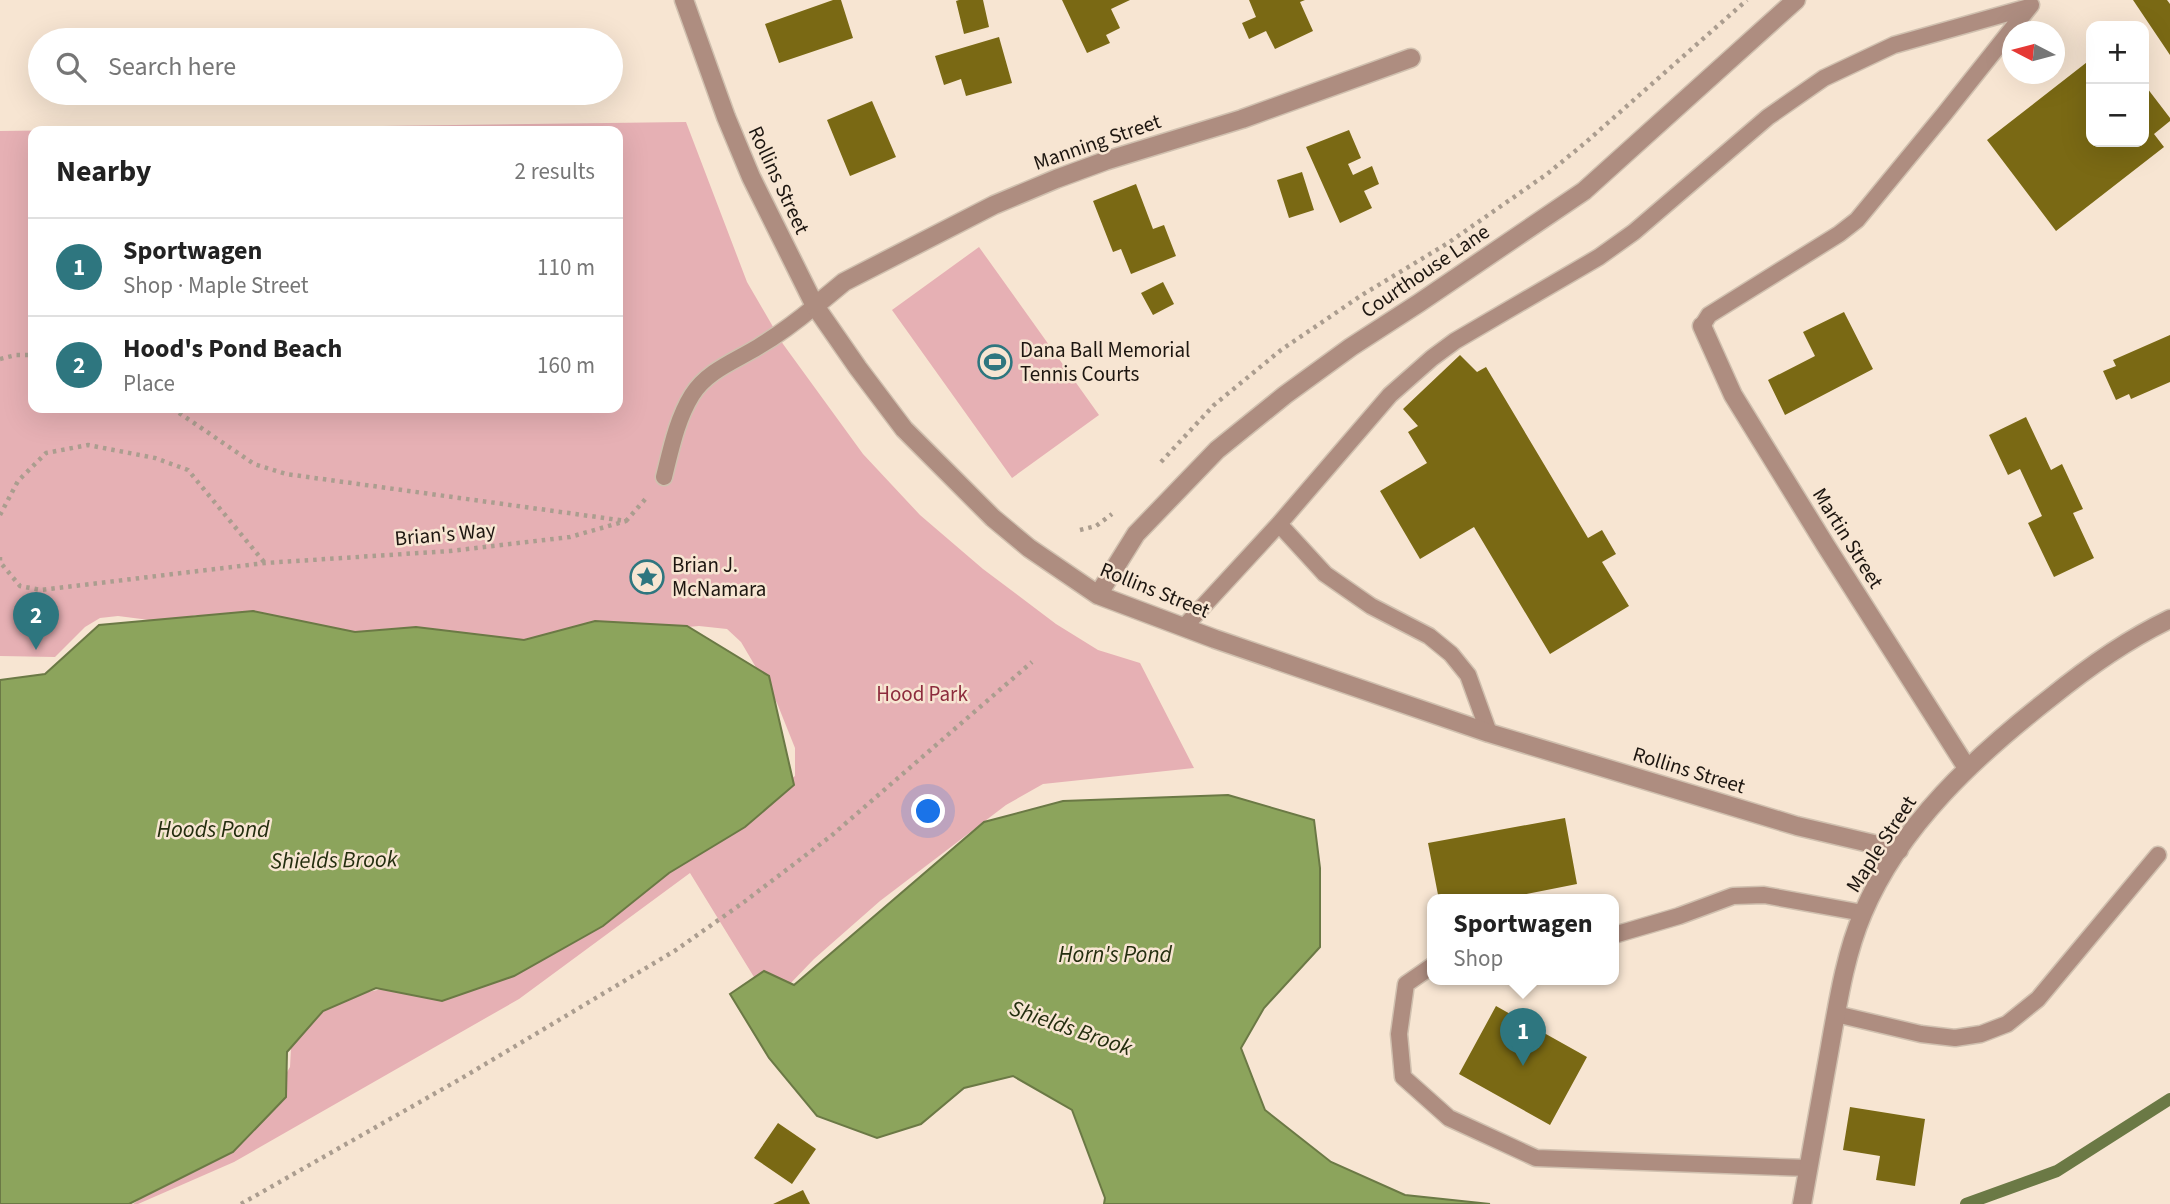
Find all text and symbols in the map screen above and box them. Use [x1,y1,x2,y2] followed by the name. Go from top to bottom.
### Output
[2002,21,2065,84] north arrow
[2086,21,2149,147] map controls
[2086,21,2149,84] button: +
[28,28,623,105] search box
[52,48,90,86] icon: search
[108,48,236,85] text: Search here
[2086,84,2149,147] button: −
[1029,106,1165,178] street label: Manning Street
[741,121,817,239] street label: Rollins Street
[56,150,151,193] text: Nearby
[515,155,595,188] text: 2 results
[1355,217,1495,325] street label: Courthouse Lane
[123,232,262,269] text: Sportwagen
[73,251,85,284] text: 1
[537,251,595,284] text: 110 m
[123,269,309,302] text: Shop · Maple Street
[123,330,342,367] text: Hood's Pond Beach
[1020,335,1190,389] place label: Dana Ball Memorial Tennis Courts
[976,343,1014,381] sports icon: Dana Ball Memorial Tennis Courts
[73,349,85,382] text: 2
[537,349,595,382] text: 160 m
[123,367,175,400] text: Place
[1805,482,1891,594] street label: Martin Street
[393,515,497,553] street label: Brian's Way
[672,550,766,604] place label: Brian J. McNamara
[1096,554,1214,626] street label: Rollins Street
[628,558,666,596] place icon: Brian J. McNamara
[13,592,59,650] pin: 2
[876,679,968,709] park label: Hood Park
[1629,739,1749,801] street label: Rollins Street
[1838,790,1924,898] street label: Maple Street
[911,794,945,828] your location
[157,813,270,846] water label: Hoods Pond
[270,842,399,878] water label: Shields Brook
[1427,894,1619,985] popup
[1453,905,1593,942] text: Sportwagen
[1058,938,1172,971] water label: Horn's Pond
[1453,942,1503,975] text: Shop
[1005,992,1138,1065] water label: Shields Brook
[1500,1008,1546,1066] pin: 1

